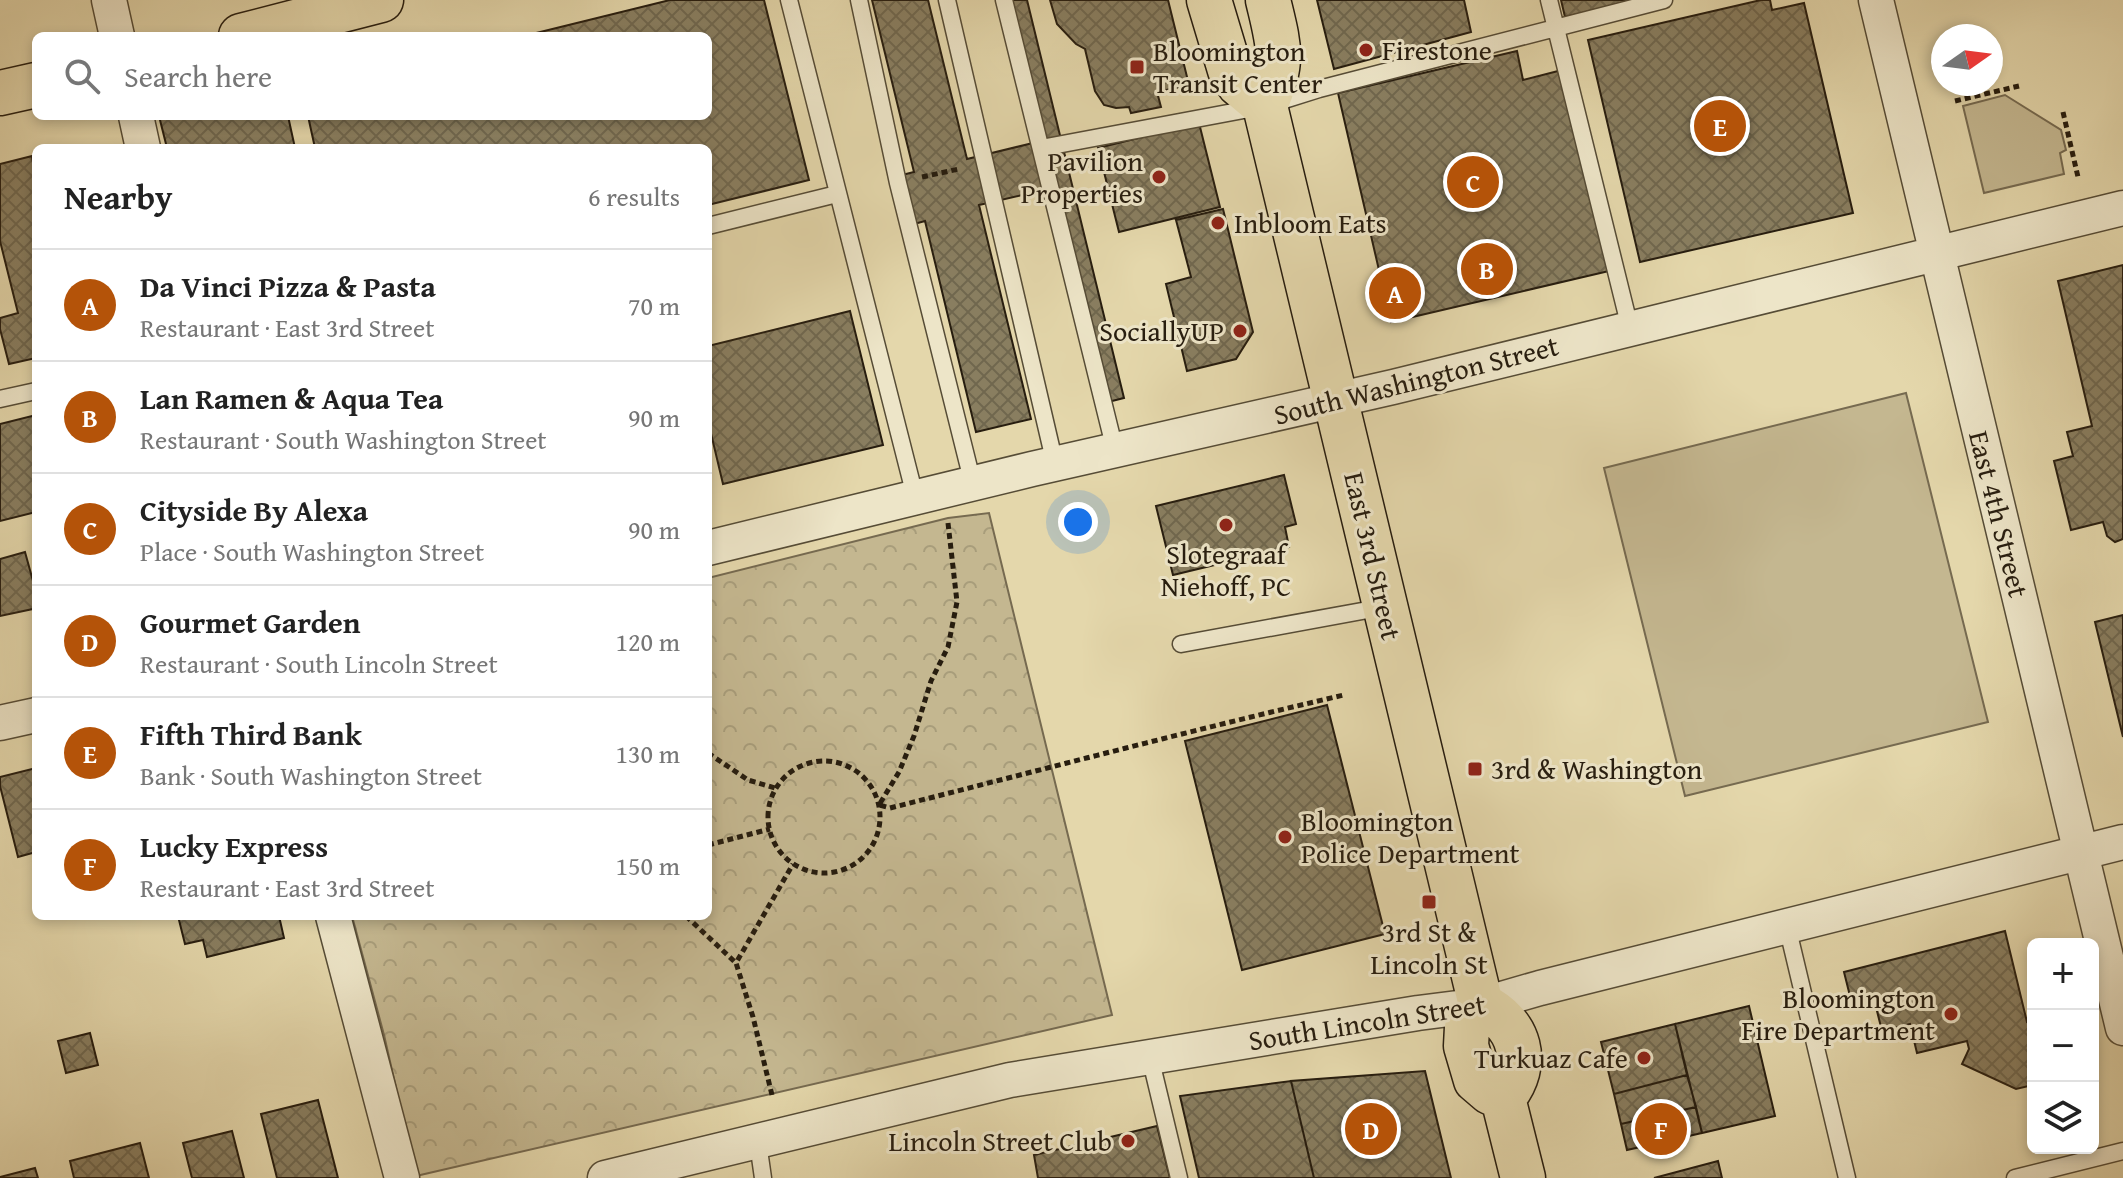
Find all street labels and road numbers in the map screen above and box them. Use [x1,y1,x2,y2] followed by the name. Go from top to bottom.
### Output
[1269,324,1563,435] street label: South Washington Street
[1959,426,2040,602] street label: East 4th Street
[1334,468,1413,644] street label: East 3rd Street
[1245,983,1488,1060] street label: South Lincoln Street

